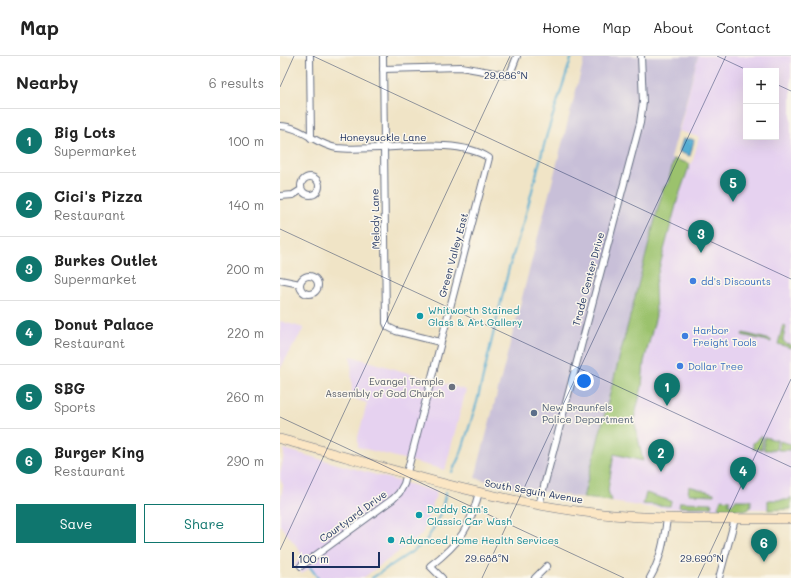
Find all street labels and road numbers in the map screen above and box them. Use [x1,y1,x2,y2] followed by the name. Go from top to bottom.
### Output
[340,130,426,144] street label: Honeysuckle Lane
[367,189,383,249] street label: Melody Lane
[435,211,471,299] street label: Green Valley East
[569,230,607,328] street label: Trade Center Drive
[484,475,584,507] street label: South Seguin Avenue
[316,487,390,545] street label: Courtyard Drive

